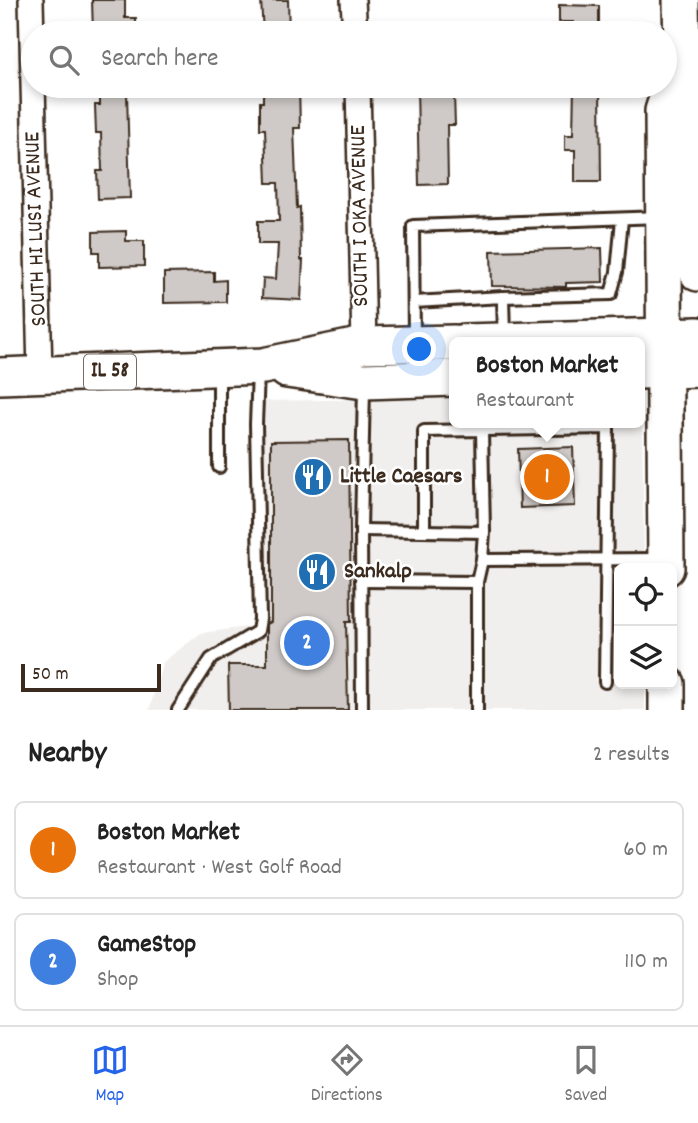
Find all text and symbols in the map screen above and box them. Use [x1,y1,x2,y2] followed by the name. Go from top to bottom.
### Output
[21,21,677,98] search box
[45,41,83,79] icon: search
[101,41,219,78] text: Search here
[343,124,379,307] street label: SOUTH I OKA AVENUE
[17,131,57,327] street label: SOUTH HI LUSI AVENUE
[402,332,436,366] your location
[449,337,645,428] popup
[476,348,618,385] text: Boston Market
[84,354,136,390] road number: IL 58
[476,385,574,418] text: Restaurant
[524,451,570,503] pin: 1
[292,456,334,498] restaurant icon: Little Caesars
[340,461,463,494] place label: Little Caesars
[296,551,338,593] restaurant icon: Sankalp
[344,556,412,589] place label: Sankalp
[614,563,677,689] map controls
[614,563,677,626] button: locate
[284,617,330,669] pin: 2
[614,626,677,689] button: layers
[21,661,161,693] scale bar
[32,662,69,689] text: 50 m
[28,734,106,777] text: Nearby
[593,739,670,772] text: 2 results
[97,815,240,852] text: Boston Market
[50,834,56,867] text: 1
[623,834,668,867] text: 60 m
[97,852,342,885] text: Restaurant · West Golf Road
[97,927,196,964] text: GameStop
[48,946,58,979] text: 2
[624,946,668,979] text: 110 m
[97,964,139,997] text: Shop
[91,1041,129,1110] tab: Map
[311,1041,383,1110] tab: Directions
[565,1041,607,1110] tab: Saved

